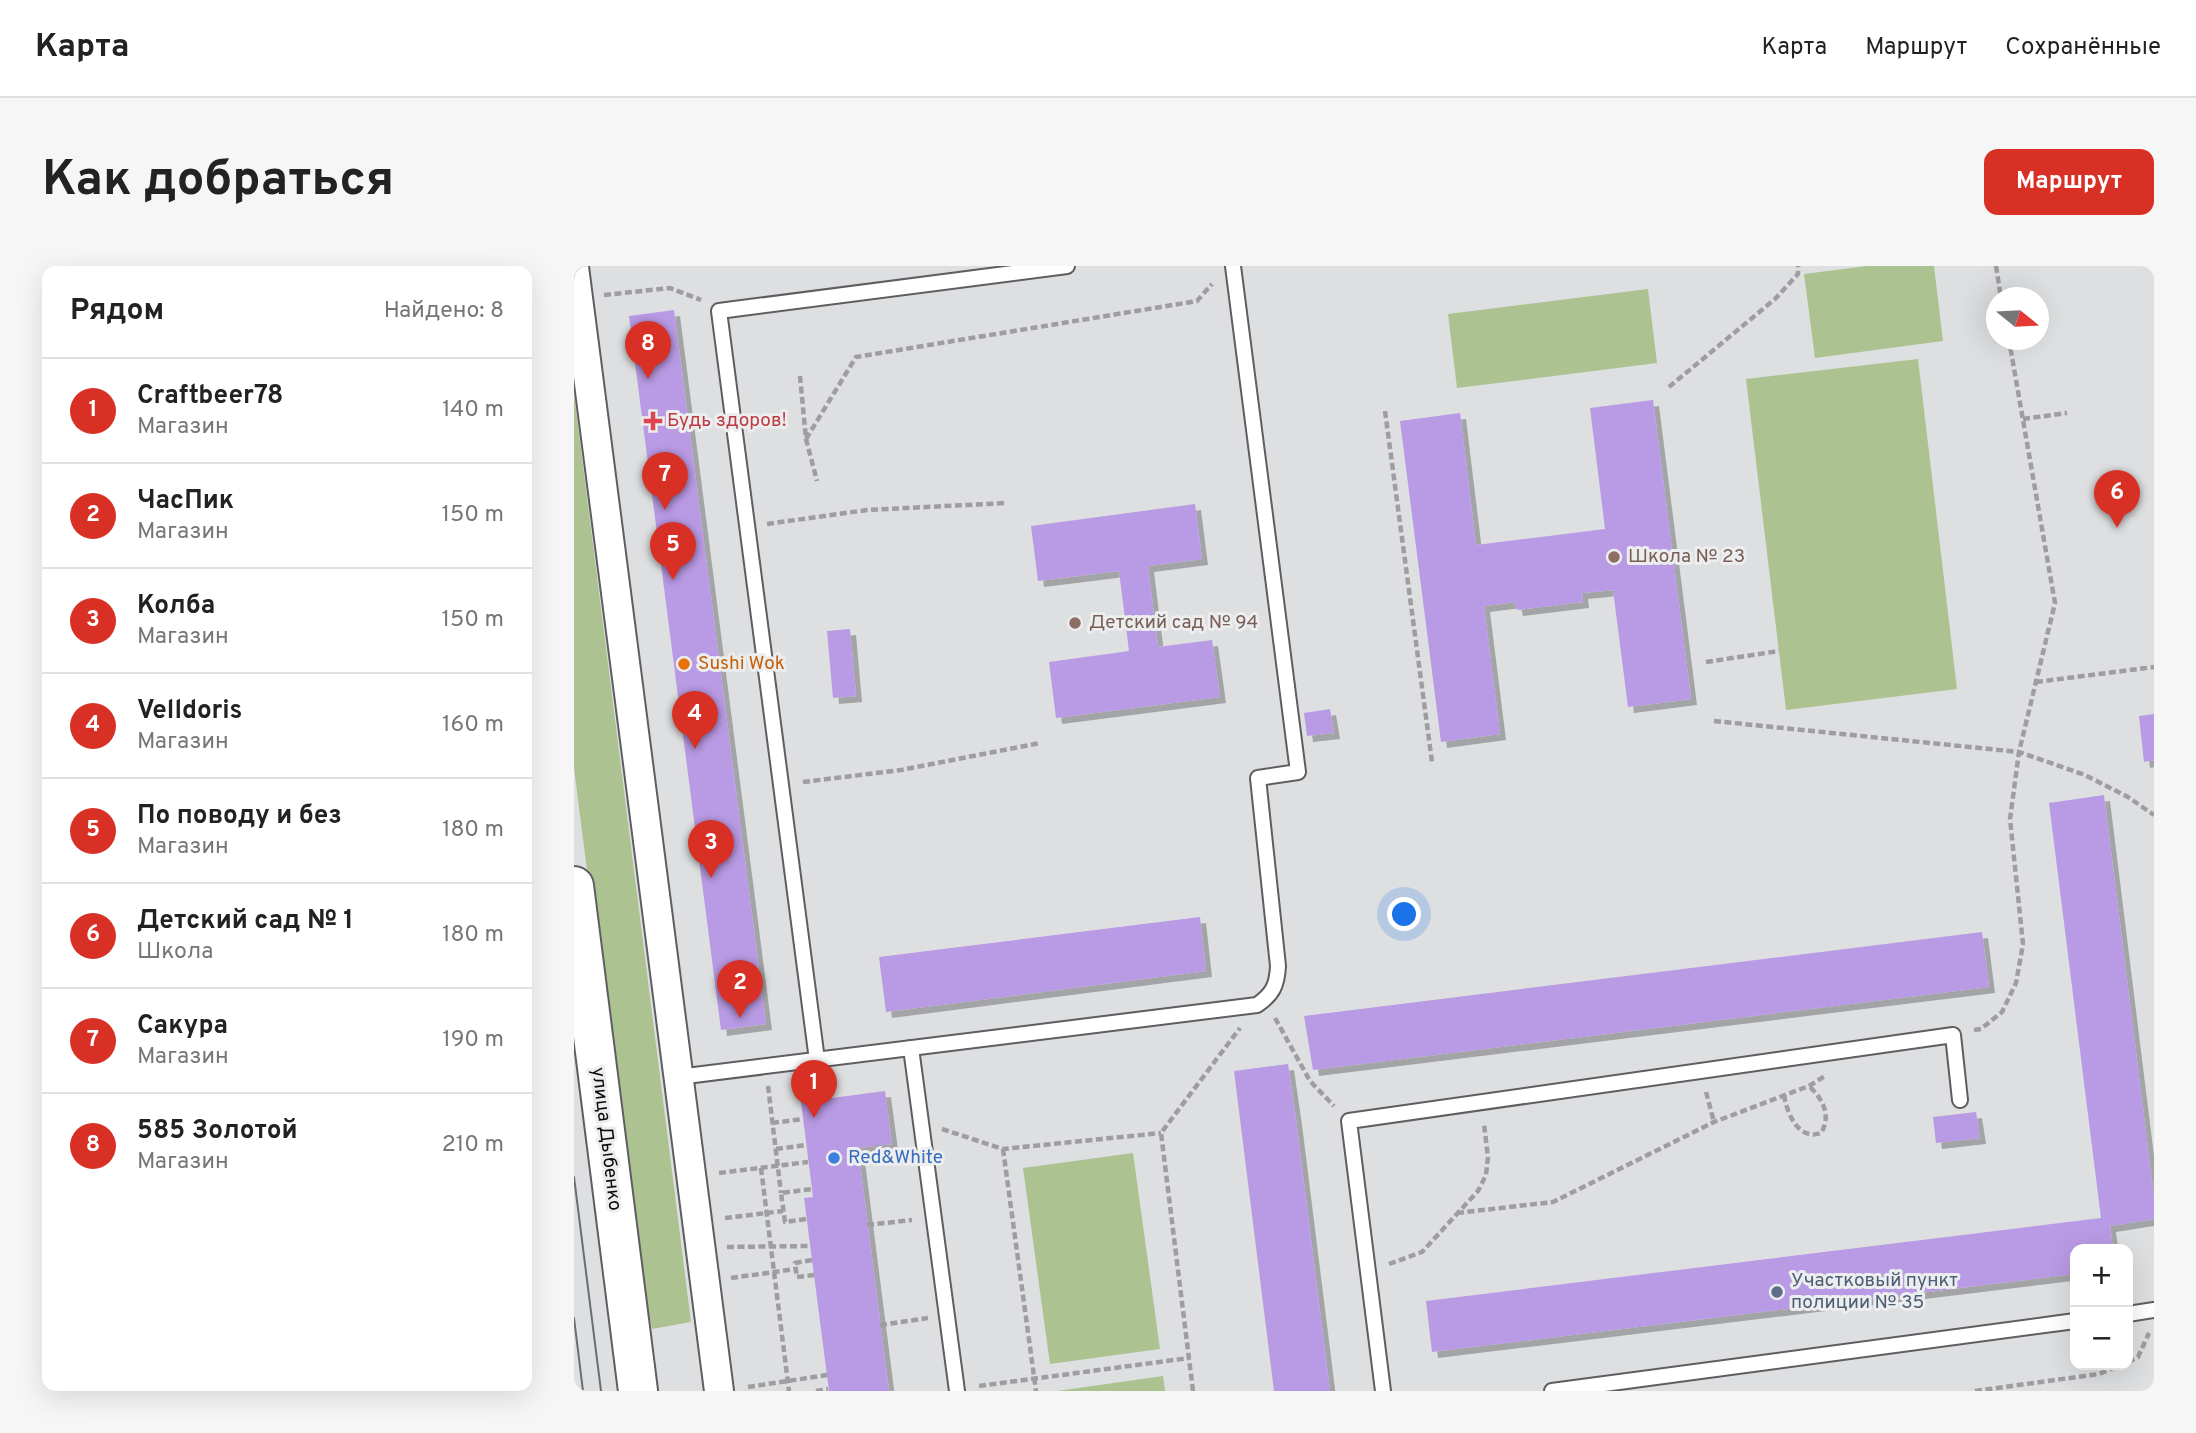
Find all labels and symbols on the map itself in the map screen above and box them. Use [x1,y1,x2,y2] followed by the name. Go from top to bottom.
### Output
[1986,287,2049,350] north arrow
[625,321,671,379] pin: 8
[667,409,787,433] place label: Будь здоров!
[645,413,661,429] marker: Будь здоров!
[642,452,688,510] pin: 7
[2094,470,2140,528] pin: 6
[650,522,696,580] pin: 5
[1628,545,1745,569] place label: Школа № 23
[1606,549,1622,565] marker: Школа № 23
[1089,611,1258,635] place label: Детский сад № 94
[1067,615,1083,631] marker: Детский сад № 94
[698,652,785,676] place label: Sushi Wok
[676,656,692,672] marker: Sushi Wok
[672,691,718,749] pin: 4
[688,820,734,878] pin: 3
[1387,897,1421,931] your location
[717,960,763,1018] pin: 2
[791,1060,837,1118] pin: 1
[585,1066,627,1212] street label: улица Дыбенко
[848,1146,943,1170] place label: Red&White
[826,1150,842,1166] marker: Red&White
[1791,1269,1958,1315] place label: Участковый пункт полиции № 35
[1769,1284,1785,1300] marker: Участковый пункт полиции № 35

